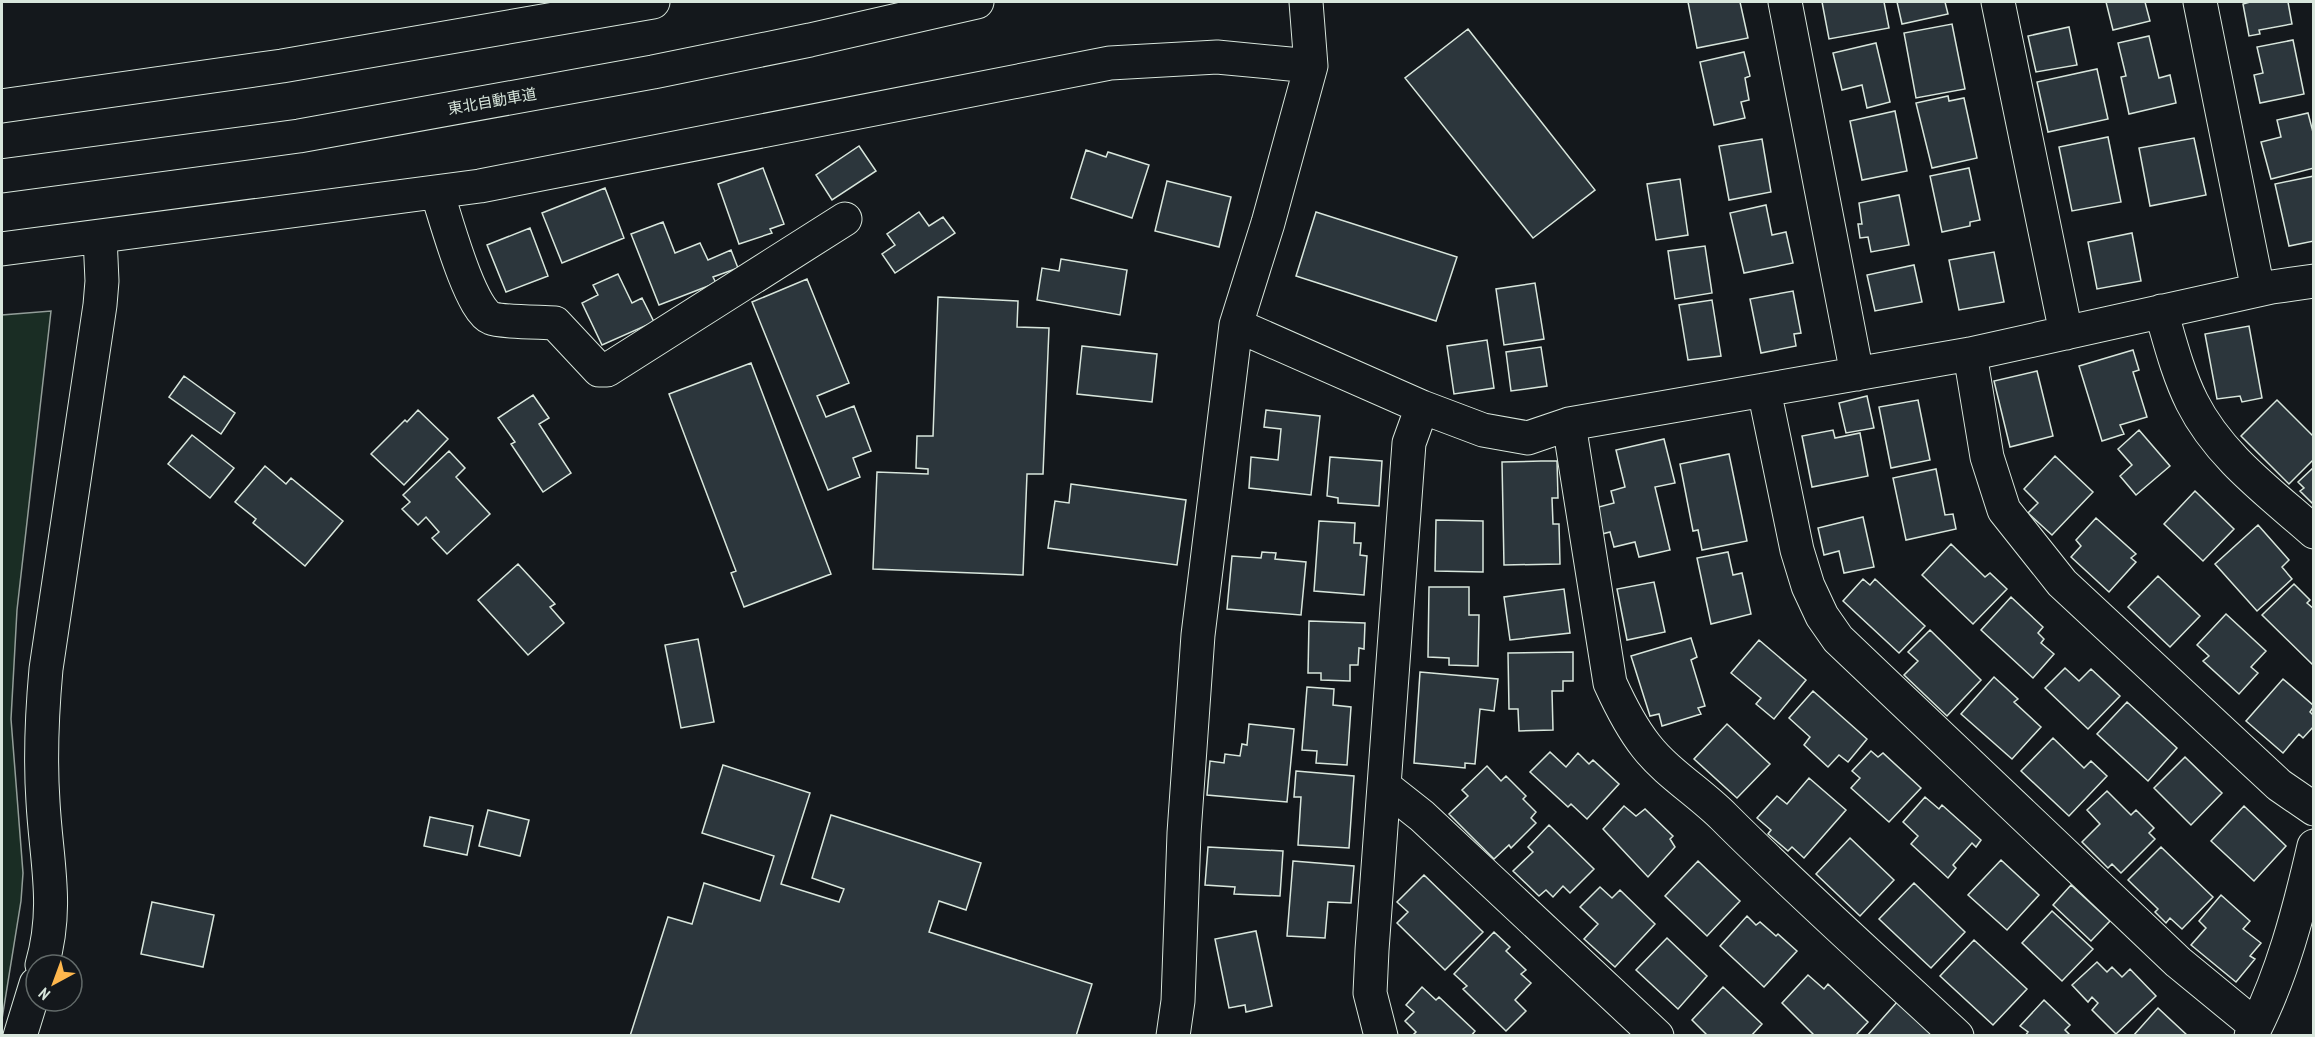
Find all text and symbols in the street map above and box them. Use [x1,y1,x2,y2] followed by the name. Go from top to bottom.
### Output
[446,84,538,118] street label: 東北自動車道
[24,953,84,1013] north arrow
[34,984,54,1005] text: N

